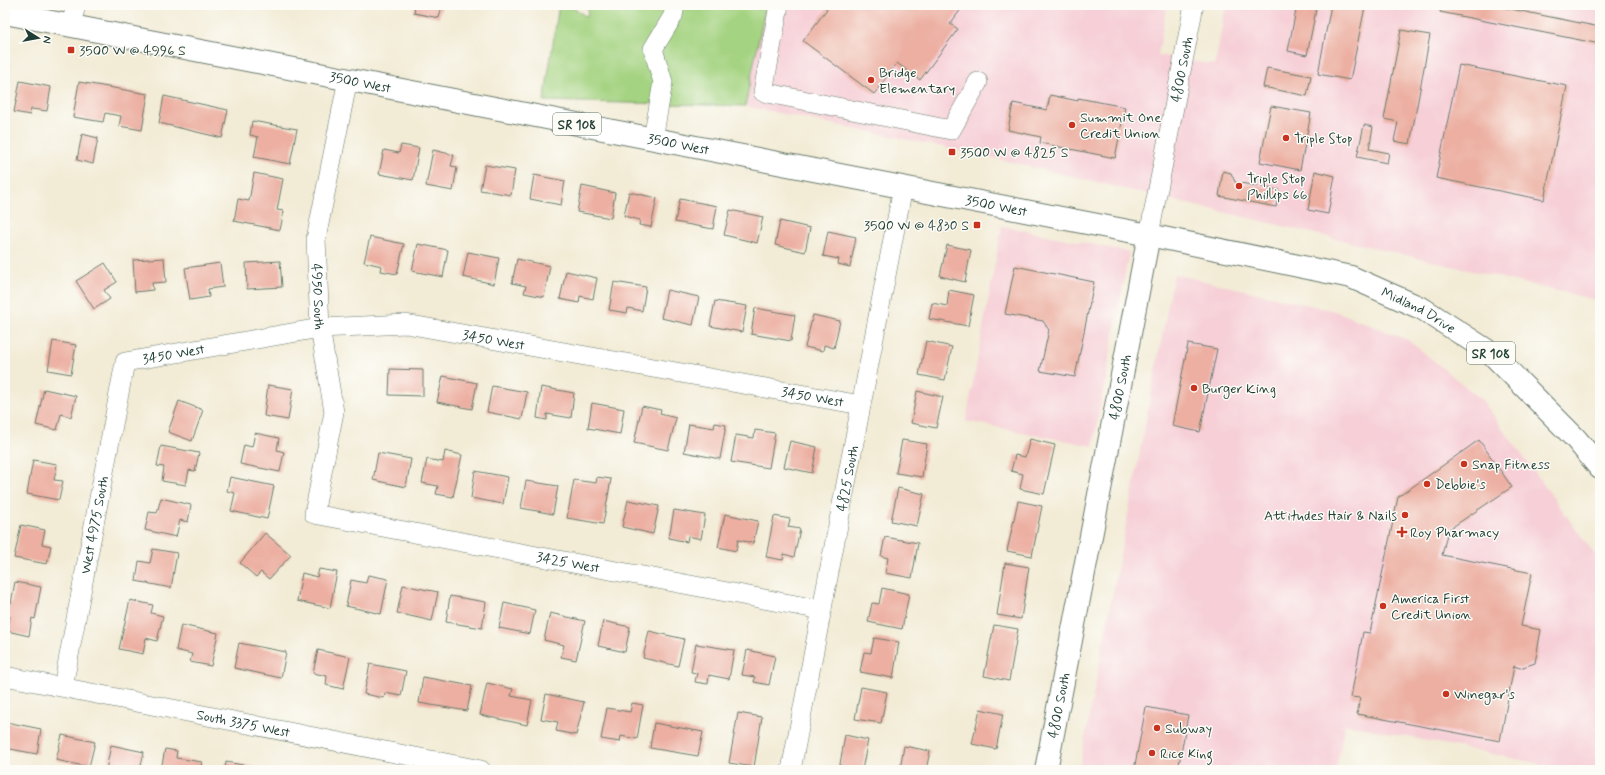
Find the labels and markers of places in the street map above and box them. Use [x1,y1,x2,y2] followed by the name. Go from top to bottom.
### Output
[79,42,186,60] place label: 3500 W @ 4996 S
[66,45,76,55] marker: 3500 W @ 4996 S
[879,64,955,98] place label: Bridge Elementary
[866,75,876,85] marker: Bridge Elementary
[1080,109,1161,143] place label: Summit One Credit Union
[1067,120,1077,130] marker: Summit One Credit Union
[1294,130,1353,148] place label: Triple Stop
[1281,133,1291,143] marker: Triple Stop
[960,144,1069,162] place label: 3500 W @ 4825 S
[947,147,957,157] marker: 3500 W @ 4825 S
[1247,170,1308,204] place label: Triple Stop Phillips 66
[1234,181,1244,191] marker: Triple Stop Phillips 66
[864,217,969,235] place label: 3500 W @ 4830 S
[972,220,982,230] marker: 3500 W @ 4830 S
[1202,380,1276,399] place label: Burger King
[1189,383,1199,393] marker: Burger King
[1472,456,1550,474] place label: Snap Fitness
[1459,459,1469,469] marker: Snap Fitness
[1435,476,1486,494] place label: Debbie's
[1422,479,1432,489] marker: Debbie's
[1264,507,1397,525] place label: Attitudes Hair & Nails
[1400,510,1410,520] marker: Attitudes Hair & Nails
[1410,524,1499,542] place label: Roy Pharmacy
[1397,527,1407,537] marker: Roy Pharmacy
[1391,590,1472,624] place label: America First Credit Union
[1378,601,1388,611] marker: America First Credit Union
[1454,686,1515,705] place label: Winegar's
[1441,689,1451,699] marker: Winegar's
[1165,720,1212,738] place label: Subway
[1152,723,1162,733] marker: Subway
[1160,745,1213,765] place label: Rice King
[1147,748,1157,758] marker: Rice King

